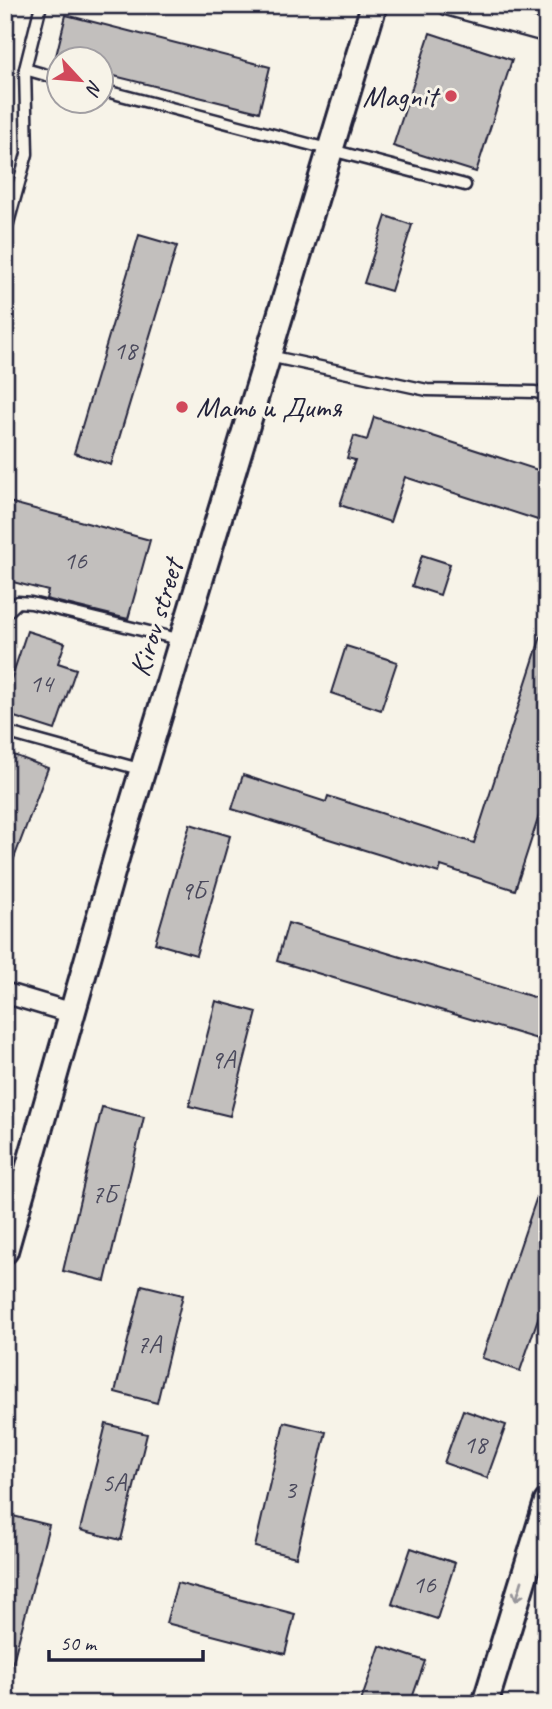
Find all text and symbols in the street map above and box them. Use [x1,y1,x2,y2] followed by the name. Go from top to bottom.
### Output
[46,46,116,116] north arrow
[80,76,108,100] text: N
[363,77,441,115] place label: Magnit
[443,88,459,104] marker: Magnit
[113,334,139,367] house number: 18
[196,388,342,426] place label: Мать и Дитя
[174,399,190,415] marker: Мать и Дитя
[63,544,88,577] house number: 16
[120,551,193,681] street label: Kirov street
[29,667,55,700] house number: 14
[181,874,209,907] house number: 9Б
[211,1043,237,1076] house number: 9А
[92,1178,120,1211] house number: 7Б
[137,1328,163,1361] house number: 7А
[463,1428,489,1461] house number: 18
[102,1466,128,1499] house number: 5А
[284,1473,298,1506] house number: 3
[412,1568,437,1601] house number: 16
[512,1580,525,1602] one-way arrow
[49,1618,203,1662] scale bar
[60,1630,98,1656] text: 50 m

